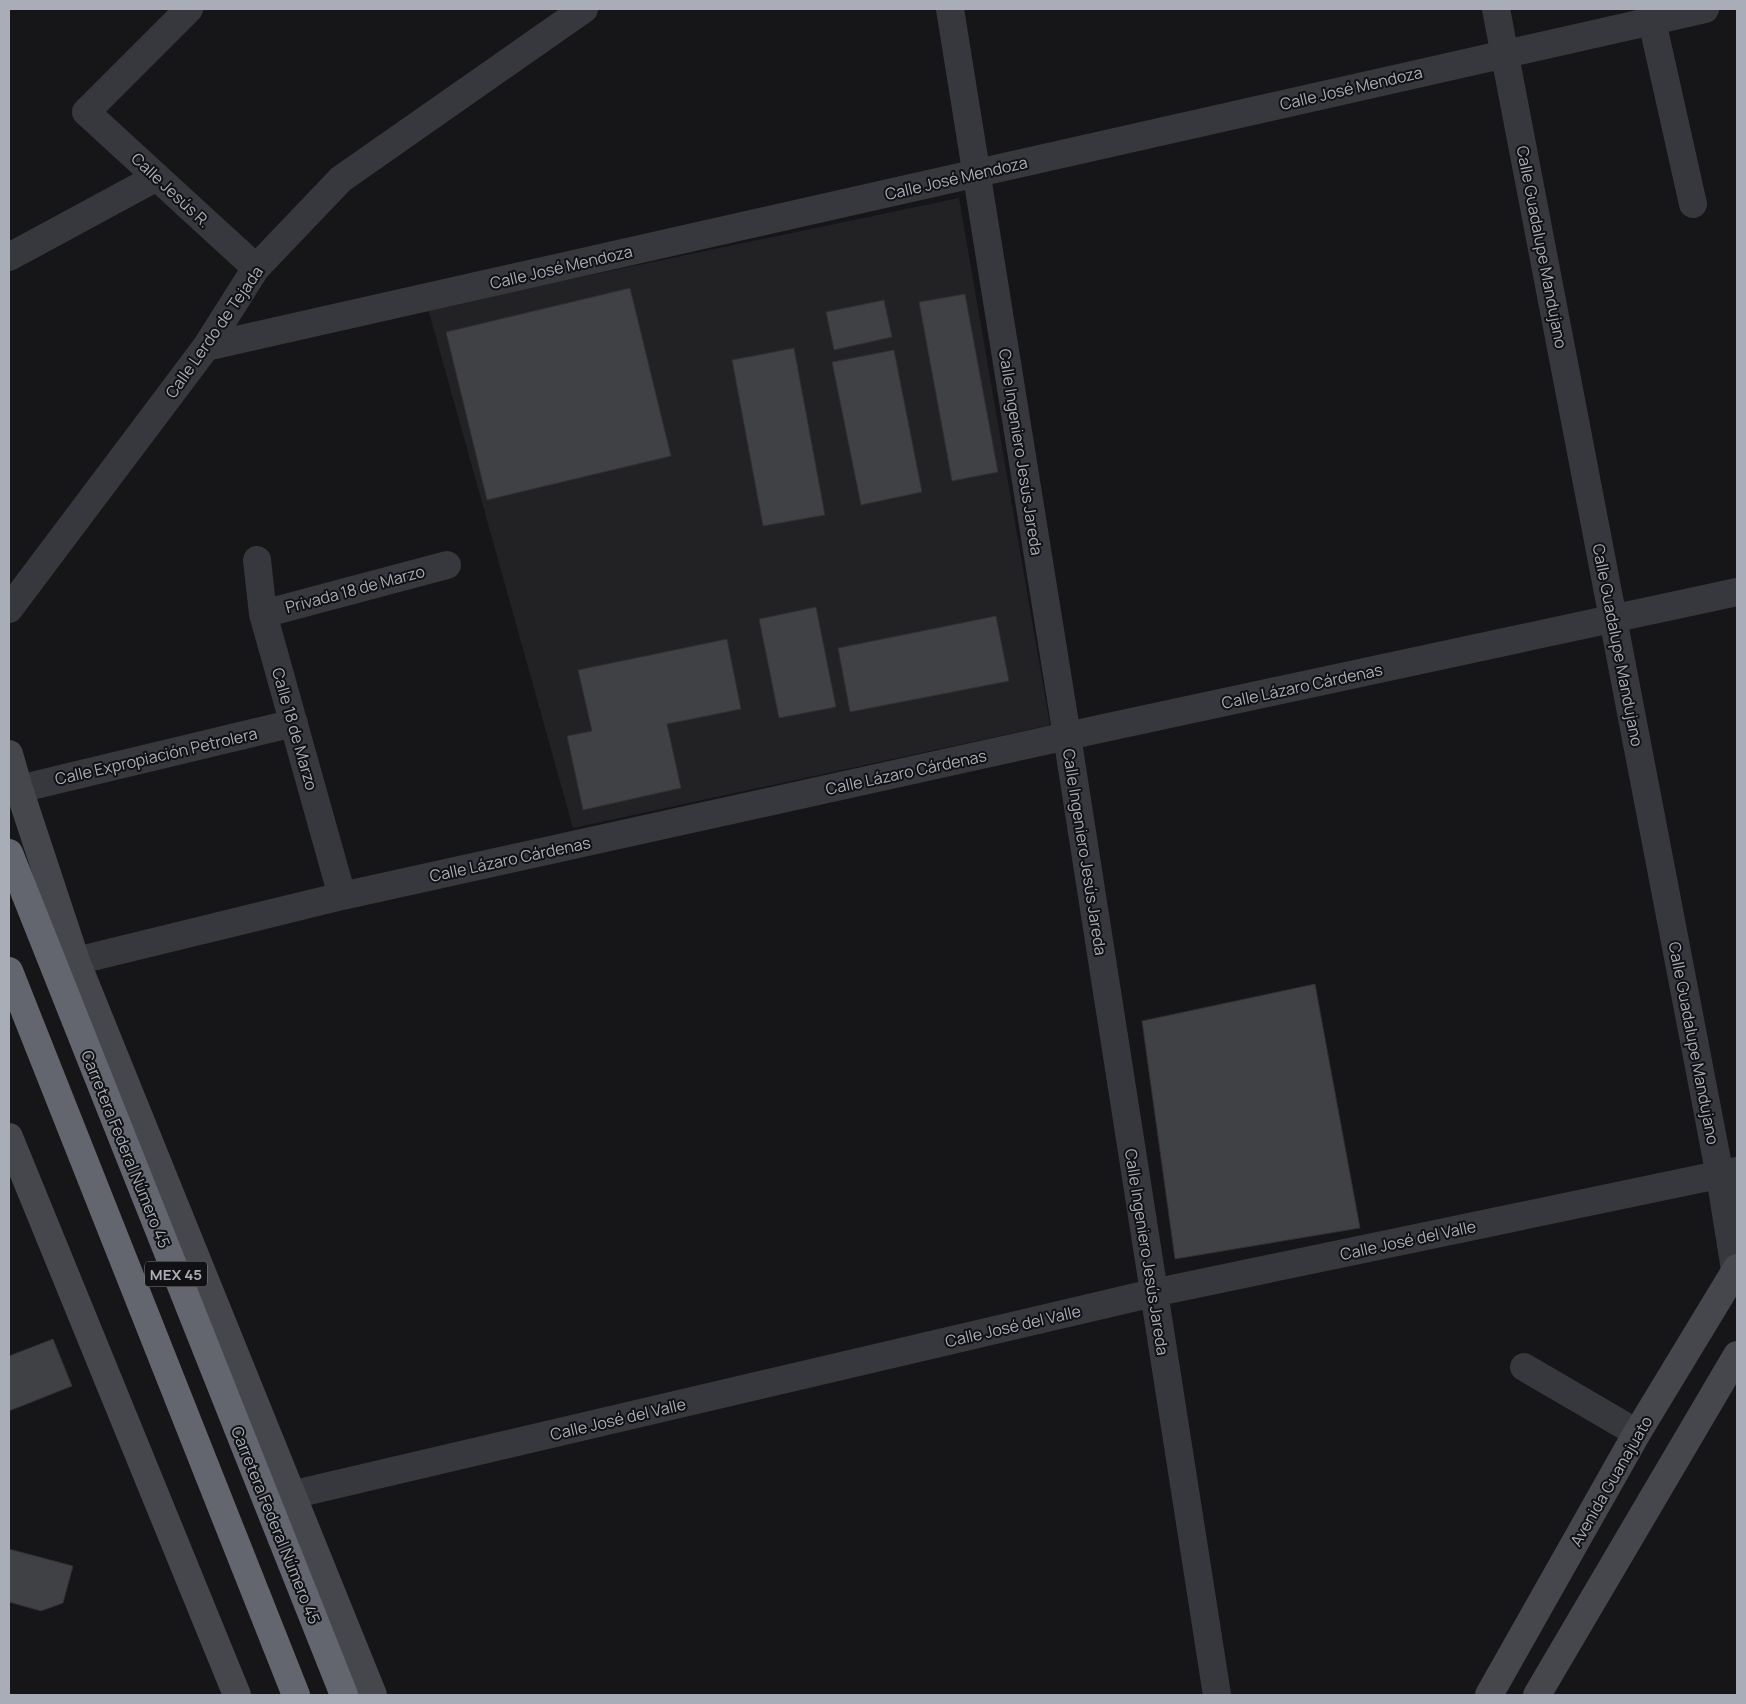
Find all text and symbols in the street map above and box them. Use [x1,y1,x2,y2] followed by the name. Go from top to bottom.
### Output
[1278,61,1424,115] street label: Calle José Mendoza
[1512,144,1572,350] street label: Calle Guadalupe Mandujano
[127,148,215,232] street label: Calle Jesús R.
[883,151,1029,205] street label: Calle José Mendoza
[488,240,634,294] street label: Calle José Mendoza
[160,262,268,402] street label: Calle Lerdo de Tejada
[994,347,1048,557] street label: Calle Ingeniero Jesús Jareda
[1588,542,1648,748] street label: Calle Guadalupe Mandujano
[283,560,427,618] street label: Privada 18 de Marzo
[1220,658,1384,714] street label: Calle Lázaro Cárdenas
[267,665,323,793] street label: Calle 18 de Marzo
[53,722,259,790] street label: Calle Expropiación Petrolera
[824,744,988,800] street label: Calle Lázaro Cárdenas
[1058,747,1112,957] street label: Calle Ingeniero Jesús Jareda
[428,831,592,887] street label: Calle Lázaro Cárdenas
[1664,940,1724,1146] street label: Calle Guadalupe Mandujano
[76,1047,176,1251] street label: Carretera Federal Número 45
[1120,1147,1174,1357] street label: Calle Ingeniero Jesús Jareda
[1338,1215,1478,1265] street label: Calle José del Valle
[145,1262,207,1286] road number: MEX 45
[943,1300,1083,1352] street label: Calle José del Valle
[548,1393,688,1445] street label: Calle José del Valle
[1565,1412,1657,1550] street label: Avenida Guanajuato
[226,1423,326,1627] street label: Carretera Federal Número 45

